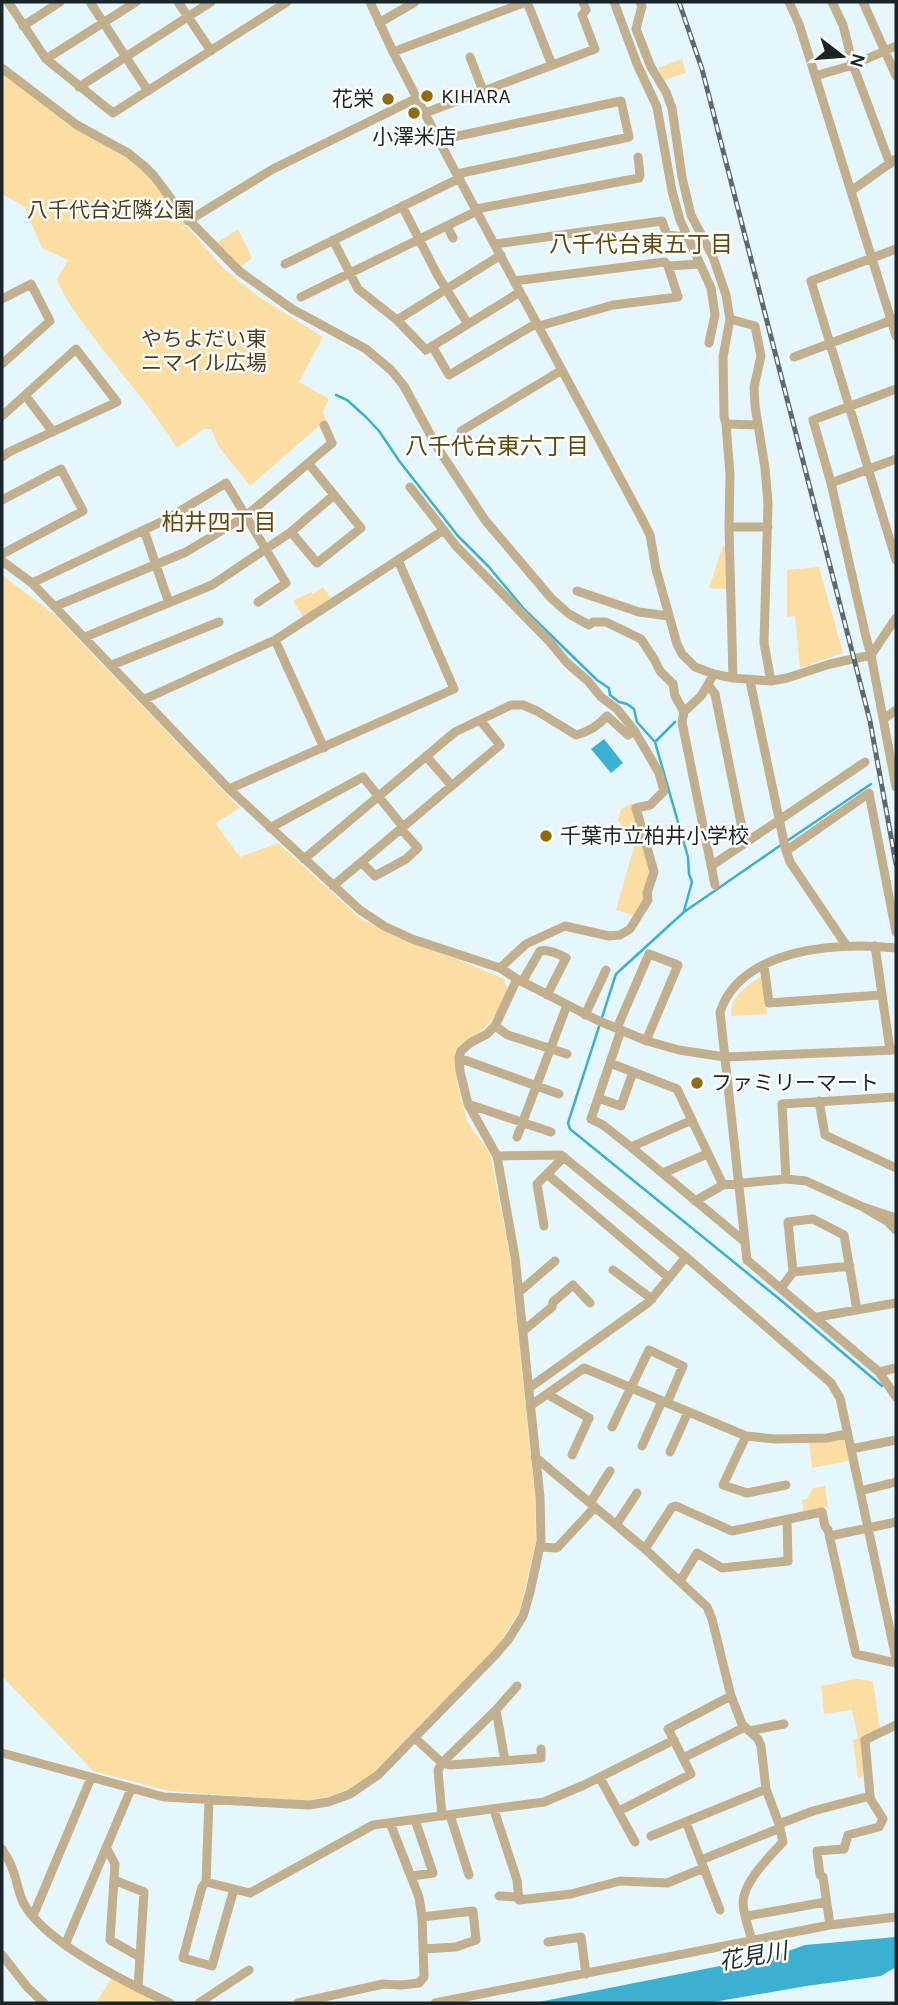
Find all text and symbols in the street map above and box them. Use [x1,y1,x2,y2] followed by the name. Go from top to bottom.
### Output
[807,21,877,91] north arrow
[845,51,870,70] text: N
[441,84,511,108] place label: KIHARA
[332,87,374,111] place label: 花栄
[419,88,435,104] marker: KIHARA
[380,91,396,107] marker: 花栄
[406,105,422,121] marker: 小澤米店
[372,125,456,149] place label: 小澤米店
[27,198,195,222] park label: 八千代台近隣公園
[549,231,733,258] district label: 八千代台東五丁目
[141,327,267,375] park label: やちよだい東 ニマイル広場
[405,433,589,460] district label: 八千代台東六丁目
[162,509,277,536] district label: 柏井四丁目
[560,824,749,848] place label: 千葉市立柏井小学校
[538,828,554,844] marker: 千葉市立柏井小学校
[711,1071,879,1095] place label: ファミリーマート
[689,1075,705,1091] marker: ファミリーマート
[717,1937,792,1976] water label: 花見川

